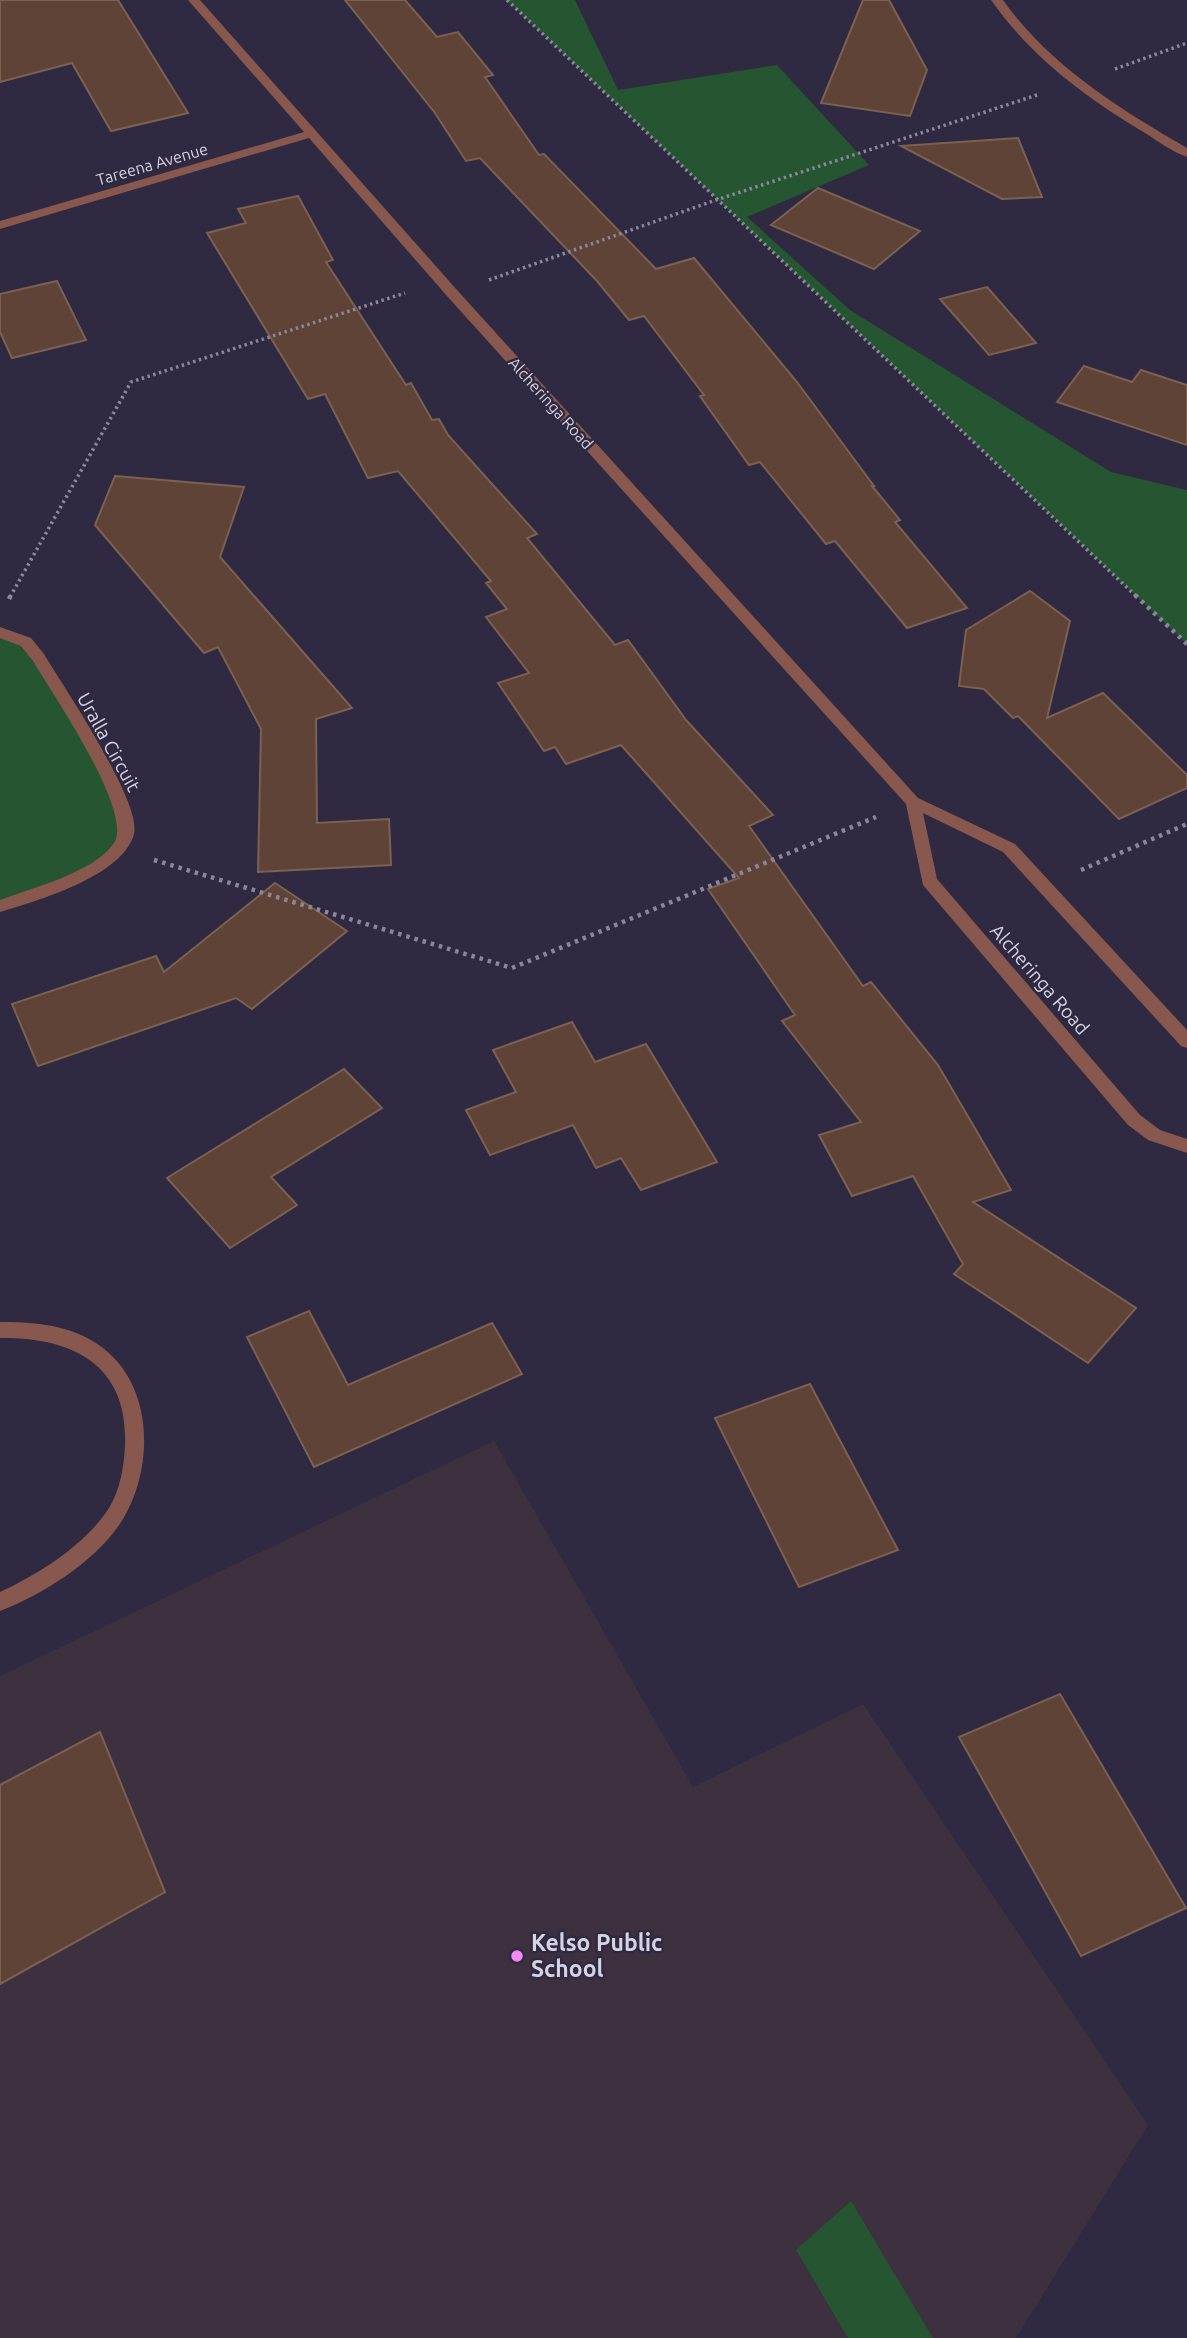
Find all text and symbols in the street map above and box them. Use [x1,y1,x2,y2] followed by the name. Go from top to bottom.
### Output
[94,139,210,189] street label: Tareena Avenue
[505,353,597,453] street label: Alcheringa Road
[73,689,145,796] street label: Uralla Circuit
[986,919,1094,1039] street label: Alcheringa Road
[531,1930,662,1981] place label: Kelso Public School
[509,1948,525,1964] marker: Kelso Public School

